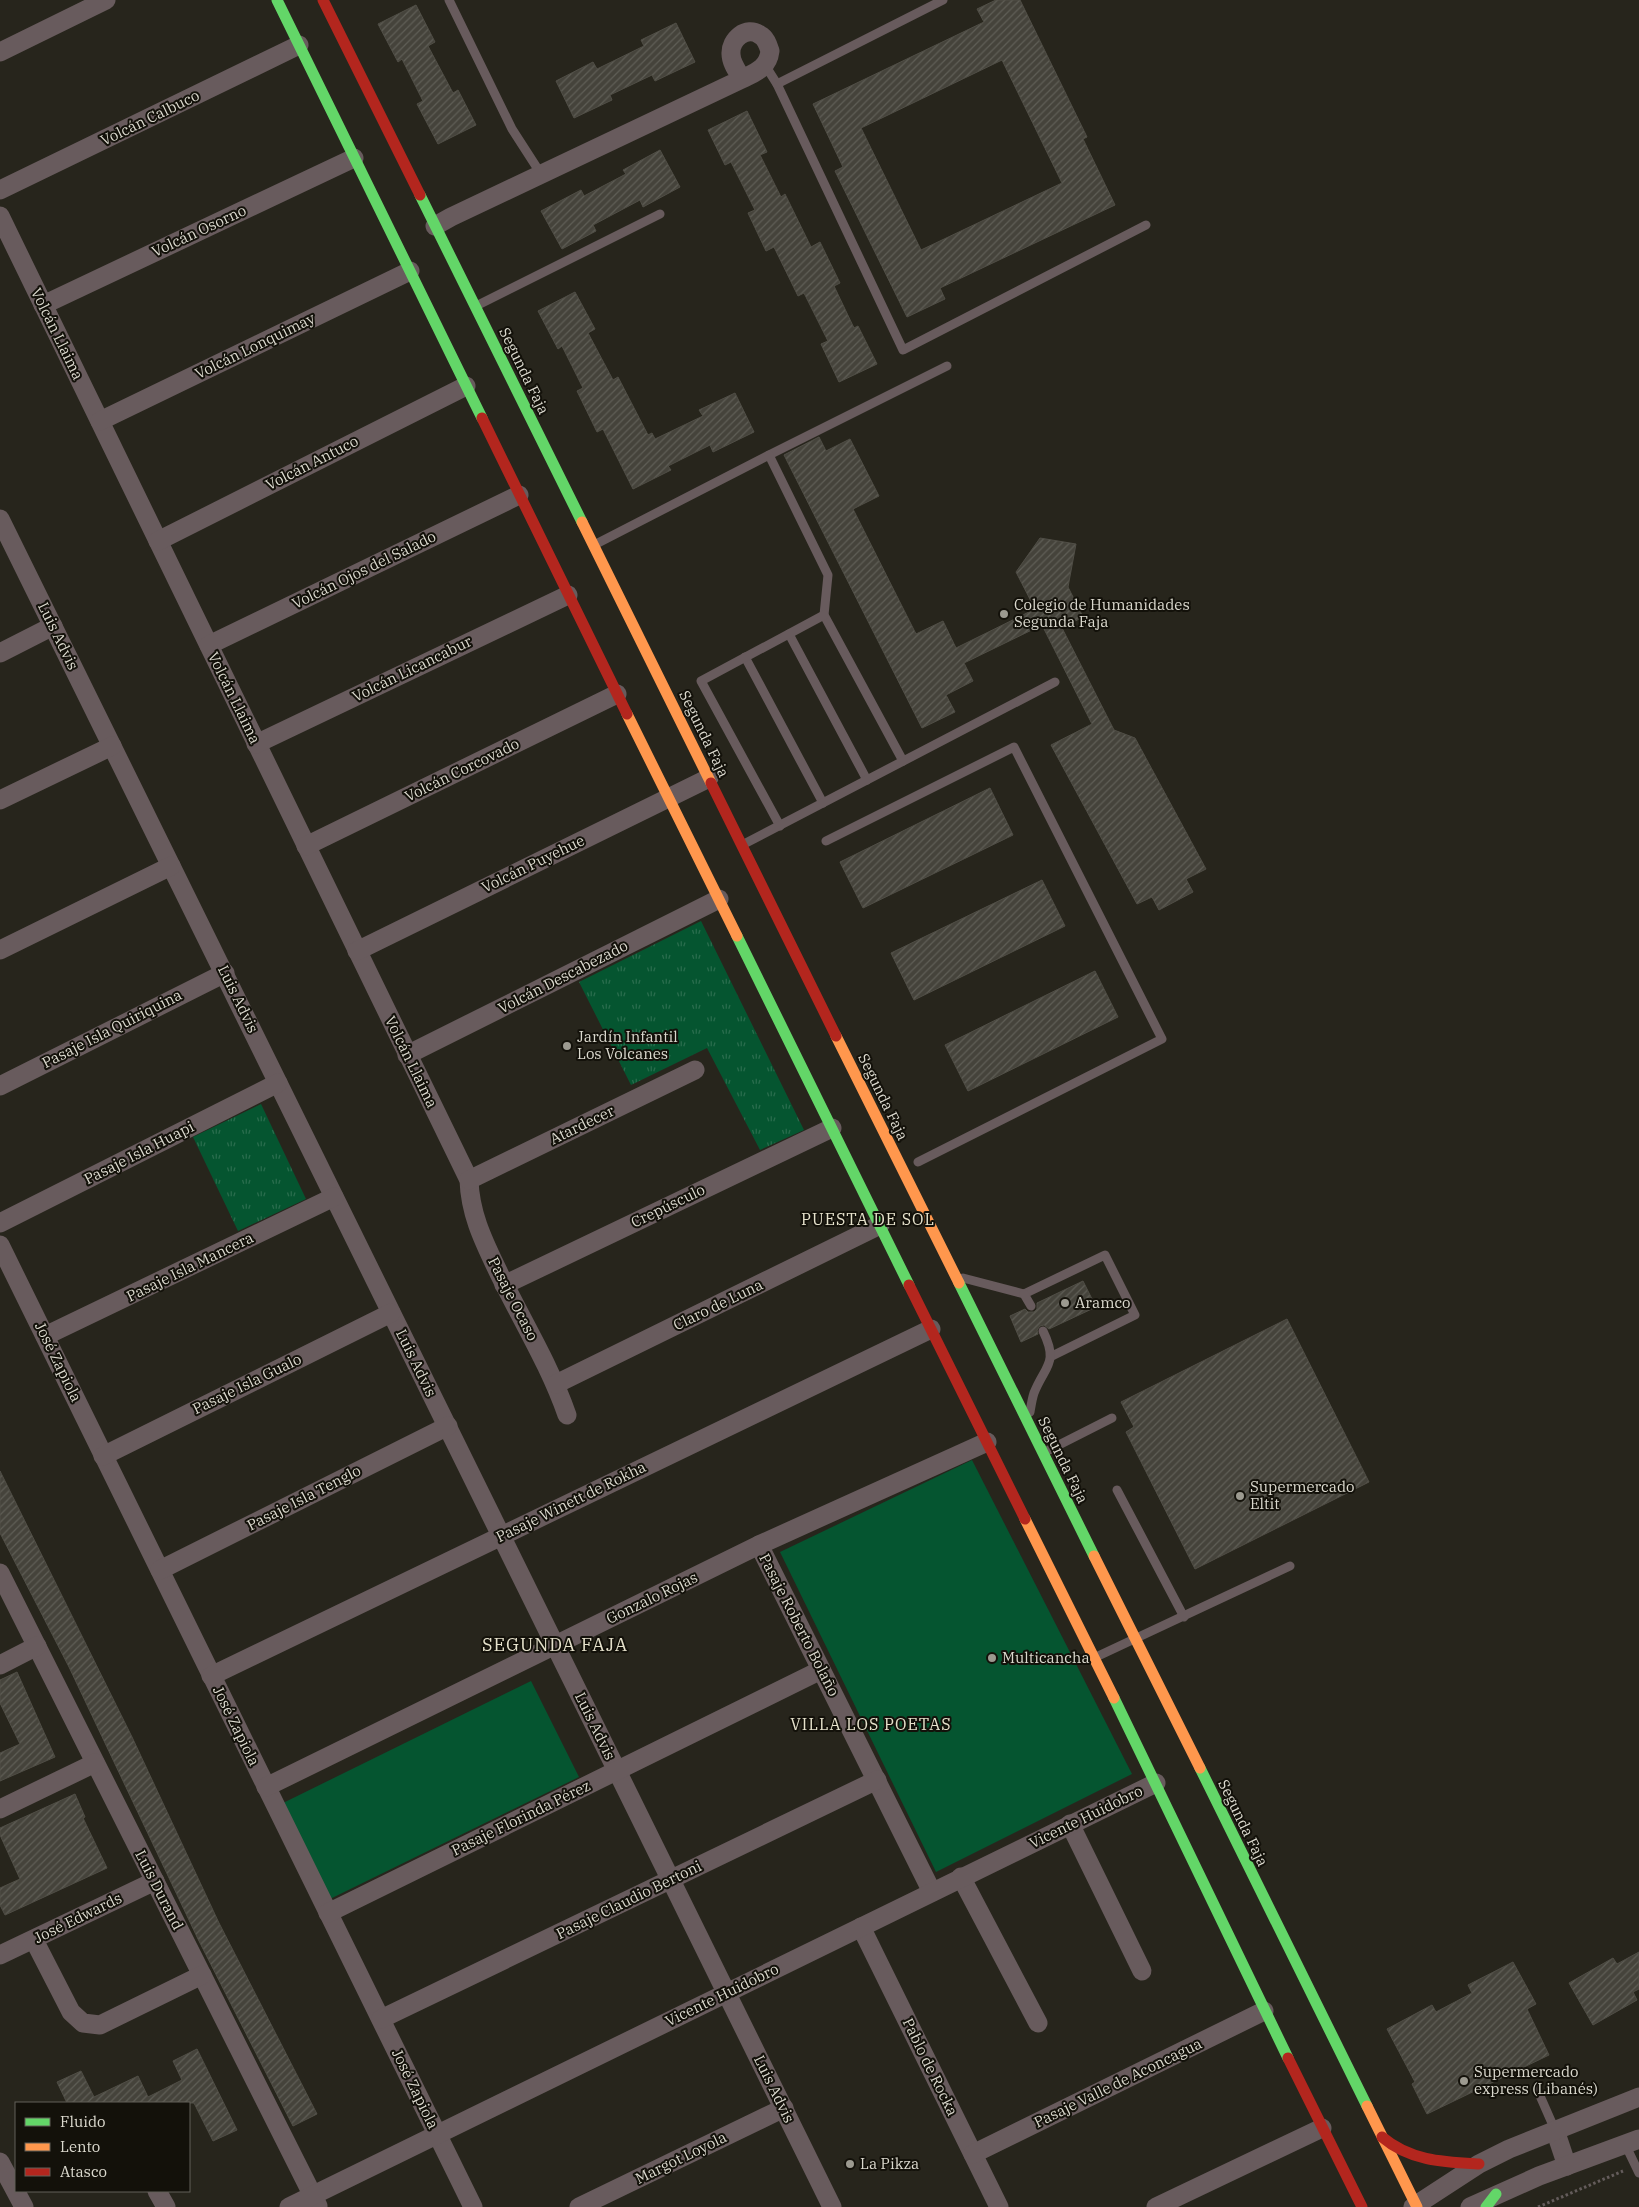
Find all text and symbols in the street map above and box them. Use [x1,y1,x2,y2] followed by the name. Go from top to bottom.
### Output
[97,85,202,150] street label: Volcán Calbuco
[148,200,249,261] street label: Volcán Osorno
[27,285,88,383] street label: Volcán Llaima
[192,308,318,383] street label: Volcán Lonquimay
[495,324,554,417] street label: Segunda Faja
[262,431,361,494] street label: Volcán Antuco
[289,526,439,613] street label: Volcán Ojos del Salado
[1014,595,1190,631] place label: Colegio de Humanidades Segunda Faja
[34,599,83,673] street label: Luis Advis
[998,608,1010,620] marker: Colegio de Humanidades Segunda Faja
[349,631,475,706] street label: Volcán Licancabur
[204,649,265,747] street label: Volcán Llaima
[675,687,734,780] street label: Segunda Faja
[401,734,522,806] street label: Volcán Corcovado
[478,830,587,897] street label: Volcán Puyehue
[495,936,631,1018] street label: Volcán Descabezado
[214,962,263,1036] street label: Luis Advis
[39,985,185,1072] street label: Pasaje Isla Quiriquina
[381,1013,442,1111] street label: Volcán Llaima
[577,1027,678,1063] place label: Jardín Infantil Los Volcanes
[561,1040,573,1052] marker: Jardín Infantil Los Volcanes
[854,1050,913,1143] street label: Segunda Faja
[546,1101,618,1148] street label: Atardecer
[81,1117,197,1188] street label: Pasaje Isla Huapi
[628,1179,708,1232] street label: Crepúsculo
[801,1209,935,1229] district label: PUESTA DE SOL
[123,1228,256,1306] street label: Pasaje Isla Mancera
[484,1254,543,1344] street label: Pasaje Ocaso
[670,1275,766,1334] street label: Claro de Luna
[1075,1293,1130,1312] place label: Aramco
[1059,1297,1071,1309] marker: Aramco
[31,1319,86,1405] street label: José Zapiola
[392,1326,441,1400] street label: Luis Advis
[189,1349,304,1418] street label: Pasaje Isla Gualo
[1034,1413,1093,1506] street label: Segunda Faja
[493,1457,649,1546] street label: Pasaje Winett de Rokha
[244,1461,364,1534] street label: Pasaje Isla Tenglo
[1250,1477,1355,1513] place label: Supermercado Eltit
[1234,1490,1246,1502] marker: Supermercado Eltit
[755,1550,844,1699] street label: Pasaje Roberto Bolaño
[603,1567,701,1628] street label: Gonzalo Rojas
[482,1633,628,1656] district label: SEGUNDA FAJA
[1002,1648,1090,1667] place label: Multicancha
[986,1652,998,1664] marker: Multicancha
[209,1683,264,1769] street label: José Zapiola
[571,1689,620,1763] street label: Luis Advis
[790,1714,952,1734] district label: VILLA LOS POETAS
[448,1776,593,1859] street label: Pasaje Florinda Pérez
[1214,1776,1273,1869] street label: Segunda Faja
[1026,1781,1146,1852] street label: Vicente Huidobro
[131,1847,188,1933] street label: Luis Durand
[553,1856,705,1943] street label: Pasaje Claudio Bertoni
[31,1888,125,1947] street label: José Edwards
[662,1959,782,2030] street label: Vicente Huidobro
[899,2015,962,2119] street label: Pablo de Rocka
[1031,2034,1205,2132] street label: Pasaje Valle de Aconcagua
[388,2046,443,2132] street label: José Zapiola
[750,2052,799,2126] street label: Luis Advis
[1474,2062,1598,2098] place label: Supermercado express (Libanés)
[1458,2075,1470,2087] marker: Supermercado express (Libanés)
[15,2102,190,2192] legend
[60,2112,105,2131] text: Fluido
[632,2127,730,2188] street label: Margot Loyola
[60,2137,100,2156] text: Lento
[860,2154,919,2173] place label: La Pikza
[844,2158,856,2170] marker: La Pikza
[60,2162,107,2181] text: Atasco

